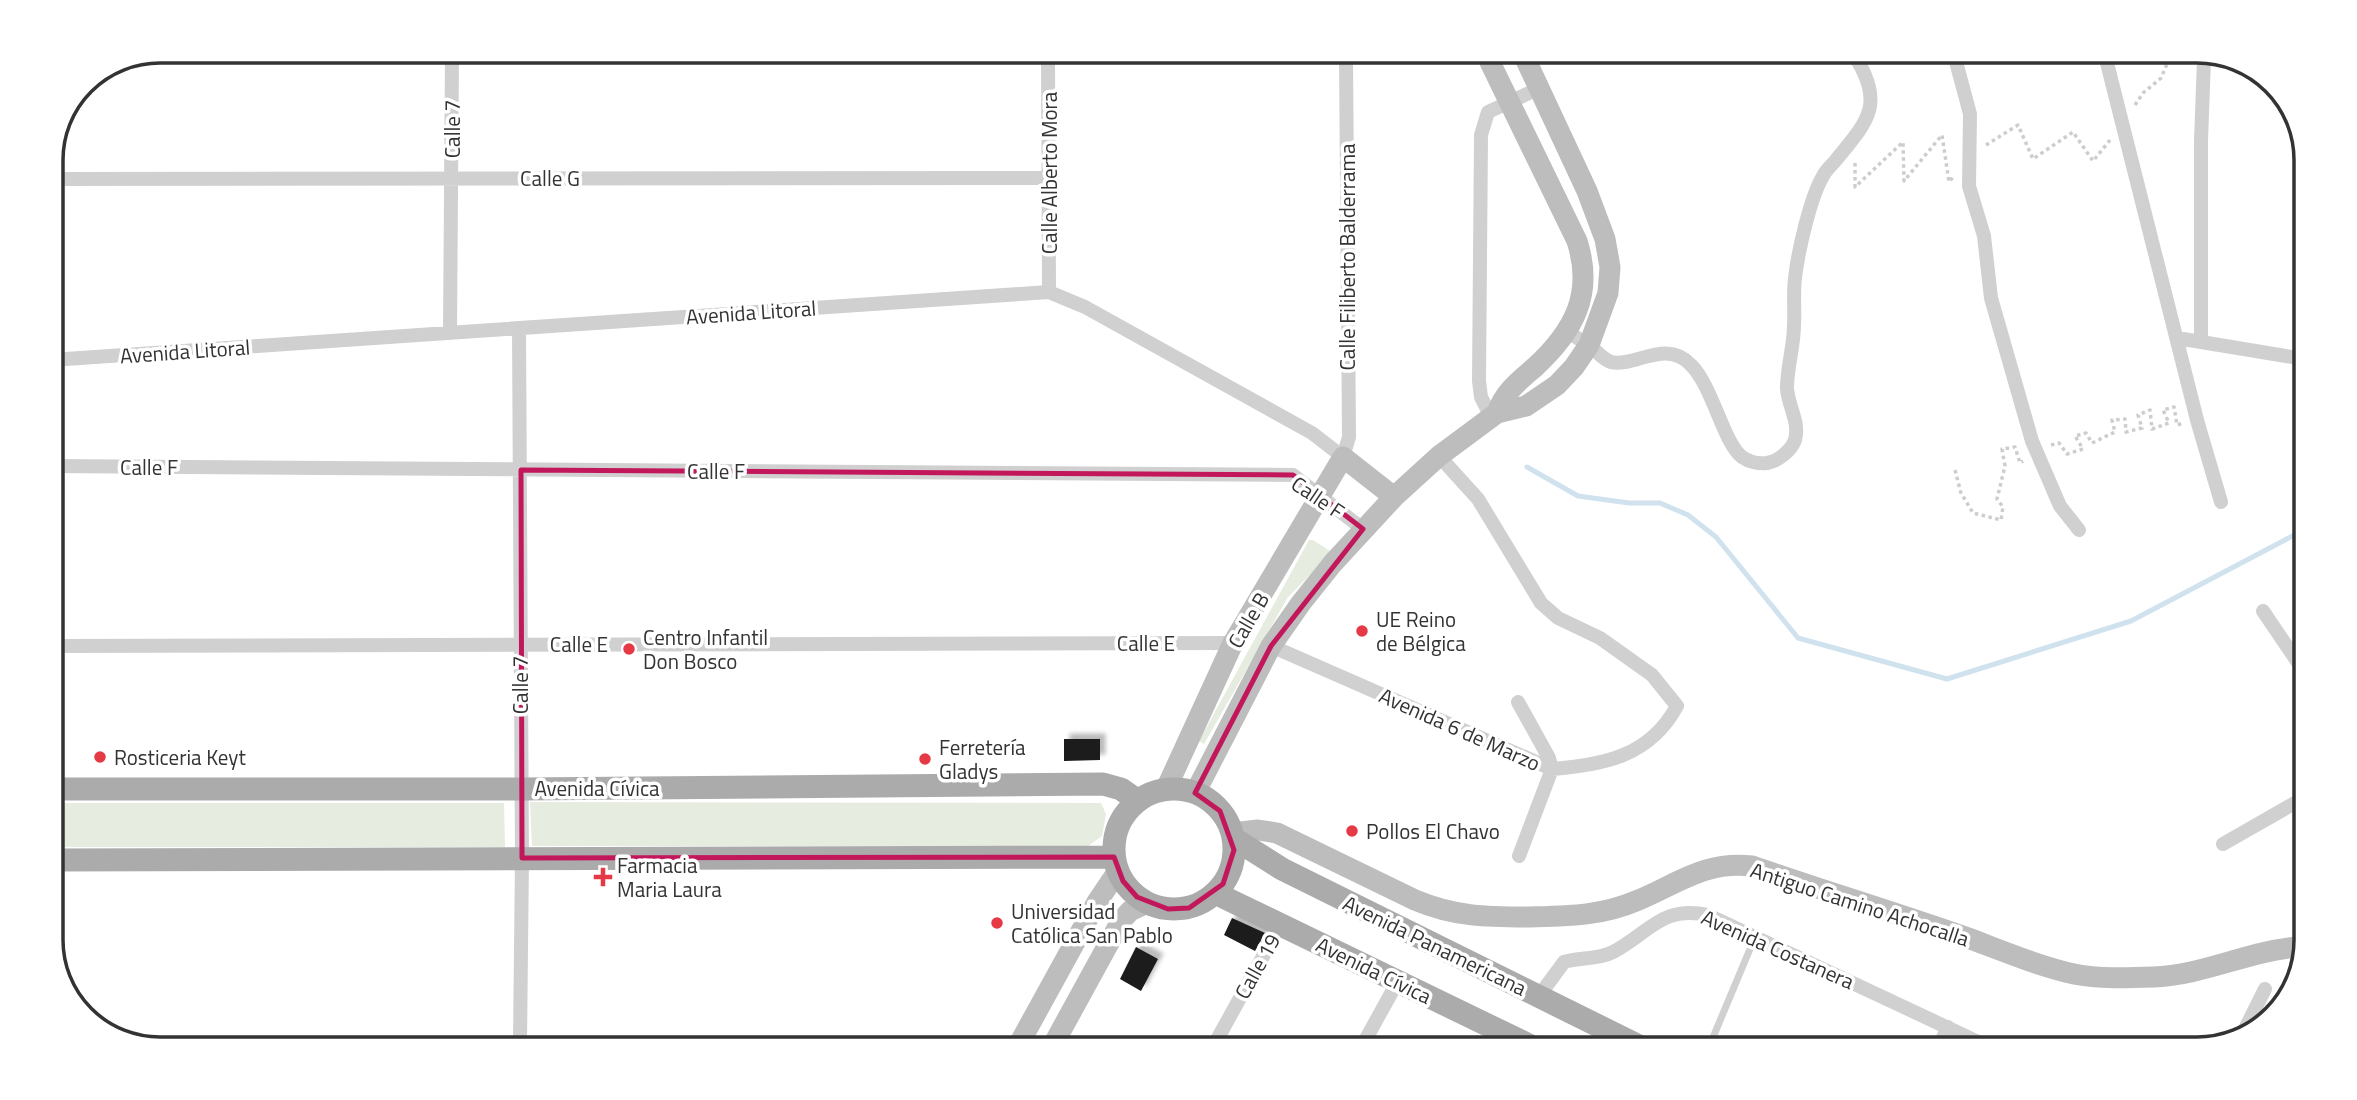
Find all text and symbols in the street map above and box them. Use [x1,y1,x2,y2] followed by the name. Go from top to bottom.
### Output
[1033,91,1065,254] street label: Calle Alberto Mora
[436,100,468,158] street label: Calle 7
[1331,143,1363,371] street label: Calle Filiberto Balderrama
[520,162,580,194] street label: Calle G
[685,291,817,333] street label: Avenida Litoral
[119,330,251,372] street label: Avenida Litoral
[120,451,178,483] street label: Calle F
[687,455,745,487] street label: Calle F
[1285,468,1351,526] street label: Calle F
[1219,586,1277,654] street label: Calle B
[1376,603,1466,659] place label: UE Reino de Bélgica
[643,621,768,677] place label: Centro Infantil Don Bosco
[1354,623,1370,639] marker: UE Reino de Bélgica
[1117,627,1175,659] street label: Calle E
[550,628,608,660] street label: Calle E
[621,641,637,657] marker: Centro Infantil Don Bosco
[504,656,536,714] street label: Calle 7
[1374,679,1546,779] street label: Avenida 6 de Marzo
[939,731,1026,787] place label: Ferretería Gladys
[114,741,246,773] place label: Rosticeria Keyt
[92,749,108,765] marker: Rosticeria Keyt
[917,751,933,767] marker: Ferretería Gladys
[534,772,660,804] street label: Avenida Cívica
[1366,815,1500,847] place label: Pollos El Chavo
[1344,823,1360,839] marker: Pollos El Chavo
[617,849,722,905] place label: Farmacia Maria Laura
[1747,854,1974,955] street label: Antiguo Camino Achocalla
[595,869,611,885] marker: Farmacia Maria Laura
[1338,887,1533,1004] street label: Avenida Panamericana
[1011,895,1173,951] place label: Universidad Católica San Pablo
[1696,901,1860,997] street label: Avenida Costanera
[989,915,1005,931] marker: Universidad Católica San Pablo
[1226,927,1288,1005] street label: Calle 19
[1311,928,1438,1012] street label: Avenida Cívica

